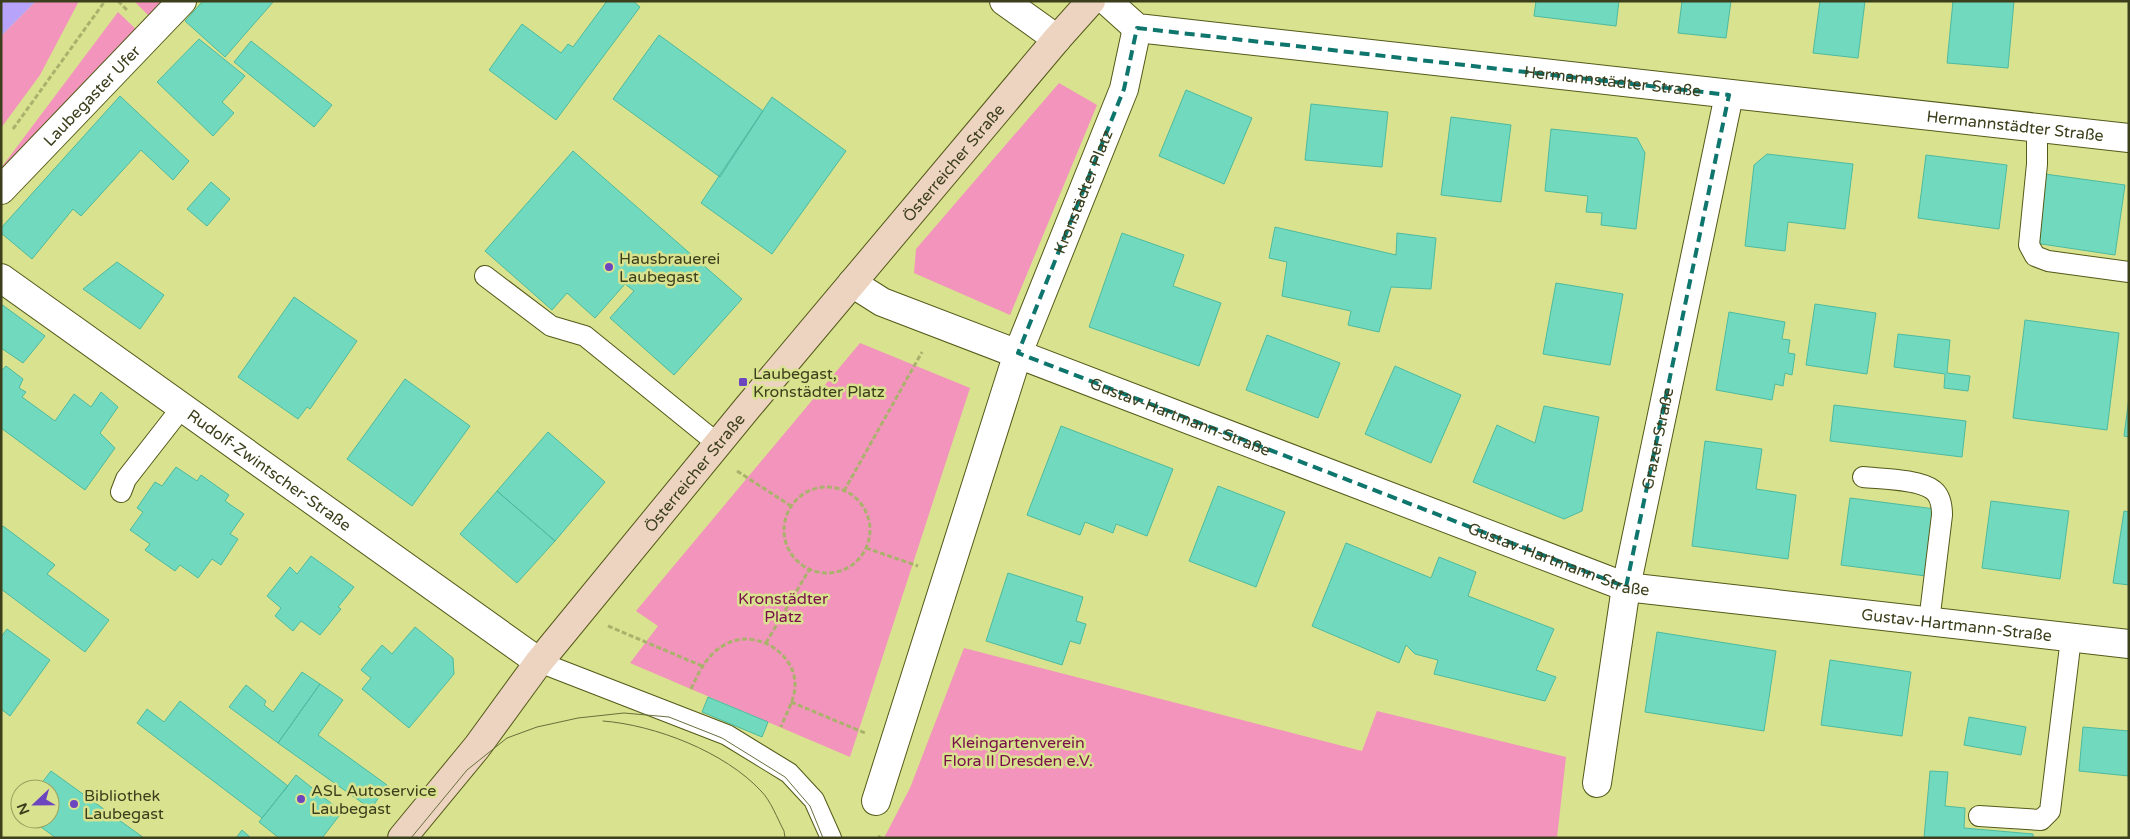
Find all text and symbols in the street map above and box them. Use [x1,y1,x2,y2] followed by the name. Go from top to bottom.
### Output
[39,41,146,151] street label: Laubegaster Ufer
[1523,62,1702,101] street label: Hermannstädter Straße
[899,100,1009,226] street label: Österreicher Straße
[1926,107,2105,146] street label: Hermannstädter Straße
[1050,127,1118,257] street label: Kronstädter Platz
[619,249,720,287] place label: Hausbrauerei Laubegast
[603,261,615,273] marker: Hausbrauerei Laubegast
[753,364,885,402] place label: Laubegast, Kronstädter Platz
[1087,374,1273,461] street label: Gustav-Hartmann-Straße
[737,376,749,388] marker: Laubegast, Kronstädter Platz
[1638,386,1679,492] street label: Grazer Straße
[183,405,355,536] street label: Rudolf-Zwintscher-Straße
[640,410,750,537] street label: Österreicher Straße
[1465,518,1651,601] street label: Gustav-Hartmann-Straße
[738,589,829,627] park label: Kronstädter Platz
[1860,605,2053,646] street label: Gustav-Hartmann-Straße
[943,733,1093,771] park label: Kleingartenverein Flora II Dresden e.V.
[10,779,60,829] north arrow
[311,781,436,819] place label: ASL Autoservice Laubegast
[84,786,164,824] place label: Bibliothek Laubegast
[295,793,307,805] marker: ASL Autoservice Laubegast
[68,798,80,810] marker: Bibliothek Laubegast
[13,800,33,817] text: N

